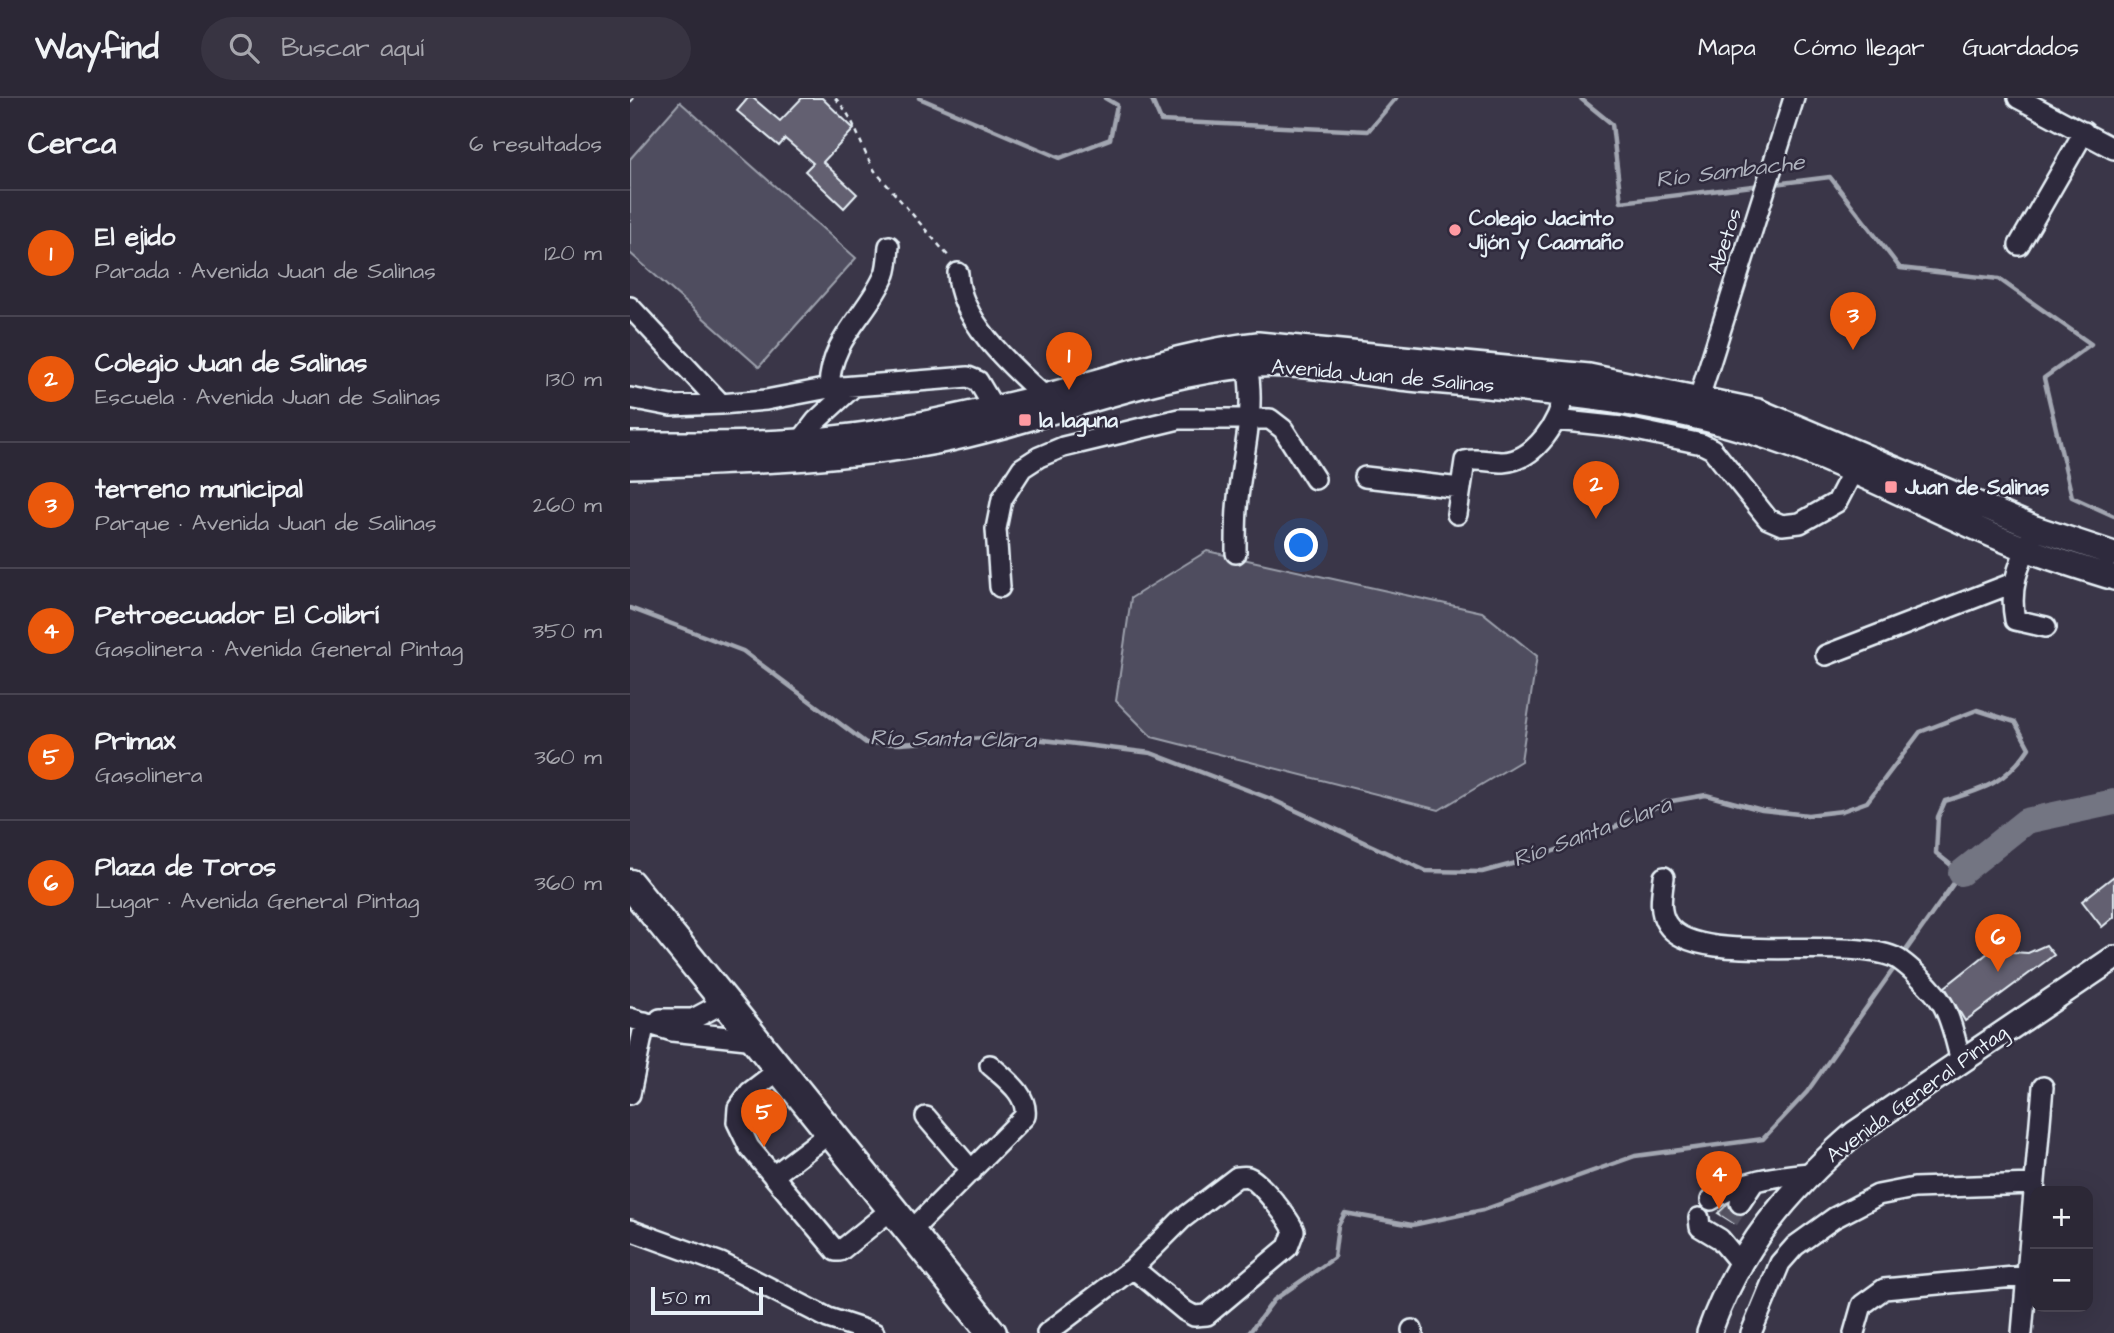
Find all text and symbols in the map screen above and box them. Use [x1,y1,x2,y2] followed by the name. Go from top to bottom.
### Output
[201,17,691,80] search box
[35,25,159,71] text: Wayfind
[225,29,263,67] icon: search
[281,30,424,66] text: Buscar aquí
[1698,31,1756,65] text: Mapa
[1794,31,1924,65] text: Cómo llegar
[1962,31,2079,65] text: Guardados
[28,123,116,165] text: Cerca
[469,128,602,160] text: 6 resultados
[1654,146,1808,196] water label: Río Sambache
[1468,204,1623,260] place label: Colegio Jacinto Jijón y Caamaño
[1701,204,1749,278] street label: Abetos
[95,219,175,255] text: El ejido
[1447,222,1463,238] marker: Colegio Jacinto Jijón y Caamaño
[50,237,52,269] text: 1
[544,237,602,269] text: 120 m
[95,255,436,287] text: Parada · Avenida Juan de Salinas
[1830,292,1876,350] pin: 3
[1046,332,1092,390] pin: 1
[95,345,367,381] text: Colegio Juan de Salinas
[1270,352,1496,400] street label: Avenida Juan de Salinas
[44,363,58,395] text: 2
[546,363,602,395] text: 130 m
[95,381,441,413] text: Escuela · Avenida Juan de Salinas
[1039,406,1118,437] place label: la laguna
[1017,412,1033,428] marker: la laguna
[1573,461,1619,519] pin: 2
[95,471,303,507] text: terreno municipal
[1904,473,2050,502] place label: Juan de Salinas
[1883,479,1899,495] marker: Juan de Salinas
[45,489,57,521] text: 3
[533,489,602,521] text: 260 m
[95,507,436,539] text: Parque · Avenida Juan de Salinas
[1284,528,1318,562] your location
[95,597,379,633] text: Petroecuador El Colibrí
[43,615,59,647] text: 4
[532,615,602,647] text: 350 m
[95,633,463,665] text: Gasolinera · Avenida General Pintag
[870,722,1038,756] water label: Río Santa Clara
[95,723,176,759] text: Primax
[43,741,59,773] text: 5
[534,741,602,773] text: 360 m
[95,759,203,791] text: Gasolinera
[1508,788,1677,875] water label: Río Santa Clara
[95,849,276,885] text: Plaza de Toros
[44,867,58,899] text: 6
[534,867,602,899] text: 360 m
[95,885,419,917] text: Lugar · Avenida General Pintag
[1975,914,2021,972] pin: 6
[1820,1018,2015,1171] street label: Avenida General Pintag
[741,1089,787,1147] pin: 5
[1696,1151,1742,1209] pin: 4
[2030,1186,2093,1312] map controls
[2030,1186,2093,1249] button: +
[2030,1249,2093,1312] button: −
[651,1284,763,1316] scale bar
[662,1285,710,1312] text: 50 m

